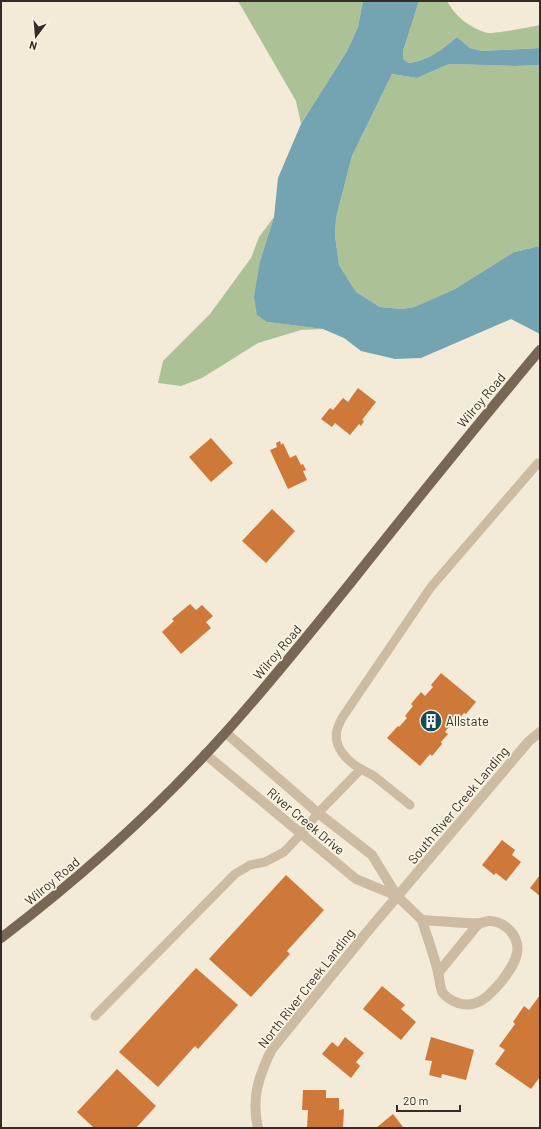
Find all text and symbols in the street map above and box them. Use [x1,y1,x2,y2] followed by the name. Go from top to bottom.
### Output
[16,16,56,56] north arrow
[28,39,38,53] text: N
[453,369,509,431] street label: Wilroy Road
[249,621,305,683] street label: Wilroy Road
[418,708,444,734] building icon: Allstate
[446,713,489,729] place label: Allstate
[404,743,512,867] street label: South River Creek Landing
[264,784,348,858] street label: River Creek Drive
[21,853,83,909] street label: Wilroy Road
[254,925,358,1051] street label: North River Creek Landing
[397,1087,460,1113] scale bar
[403,1093,429,1107] text: 20 m

